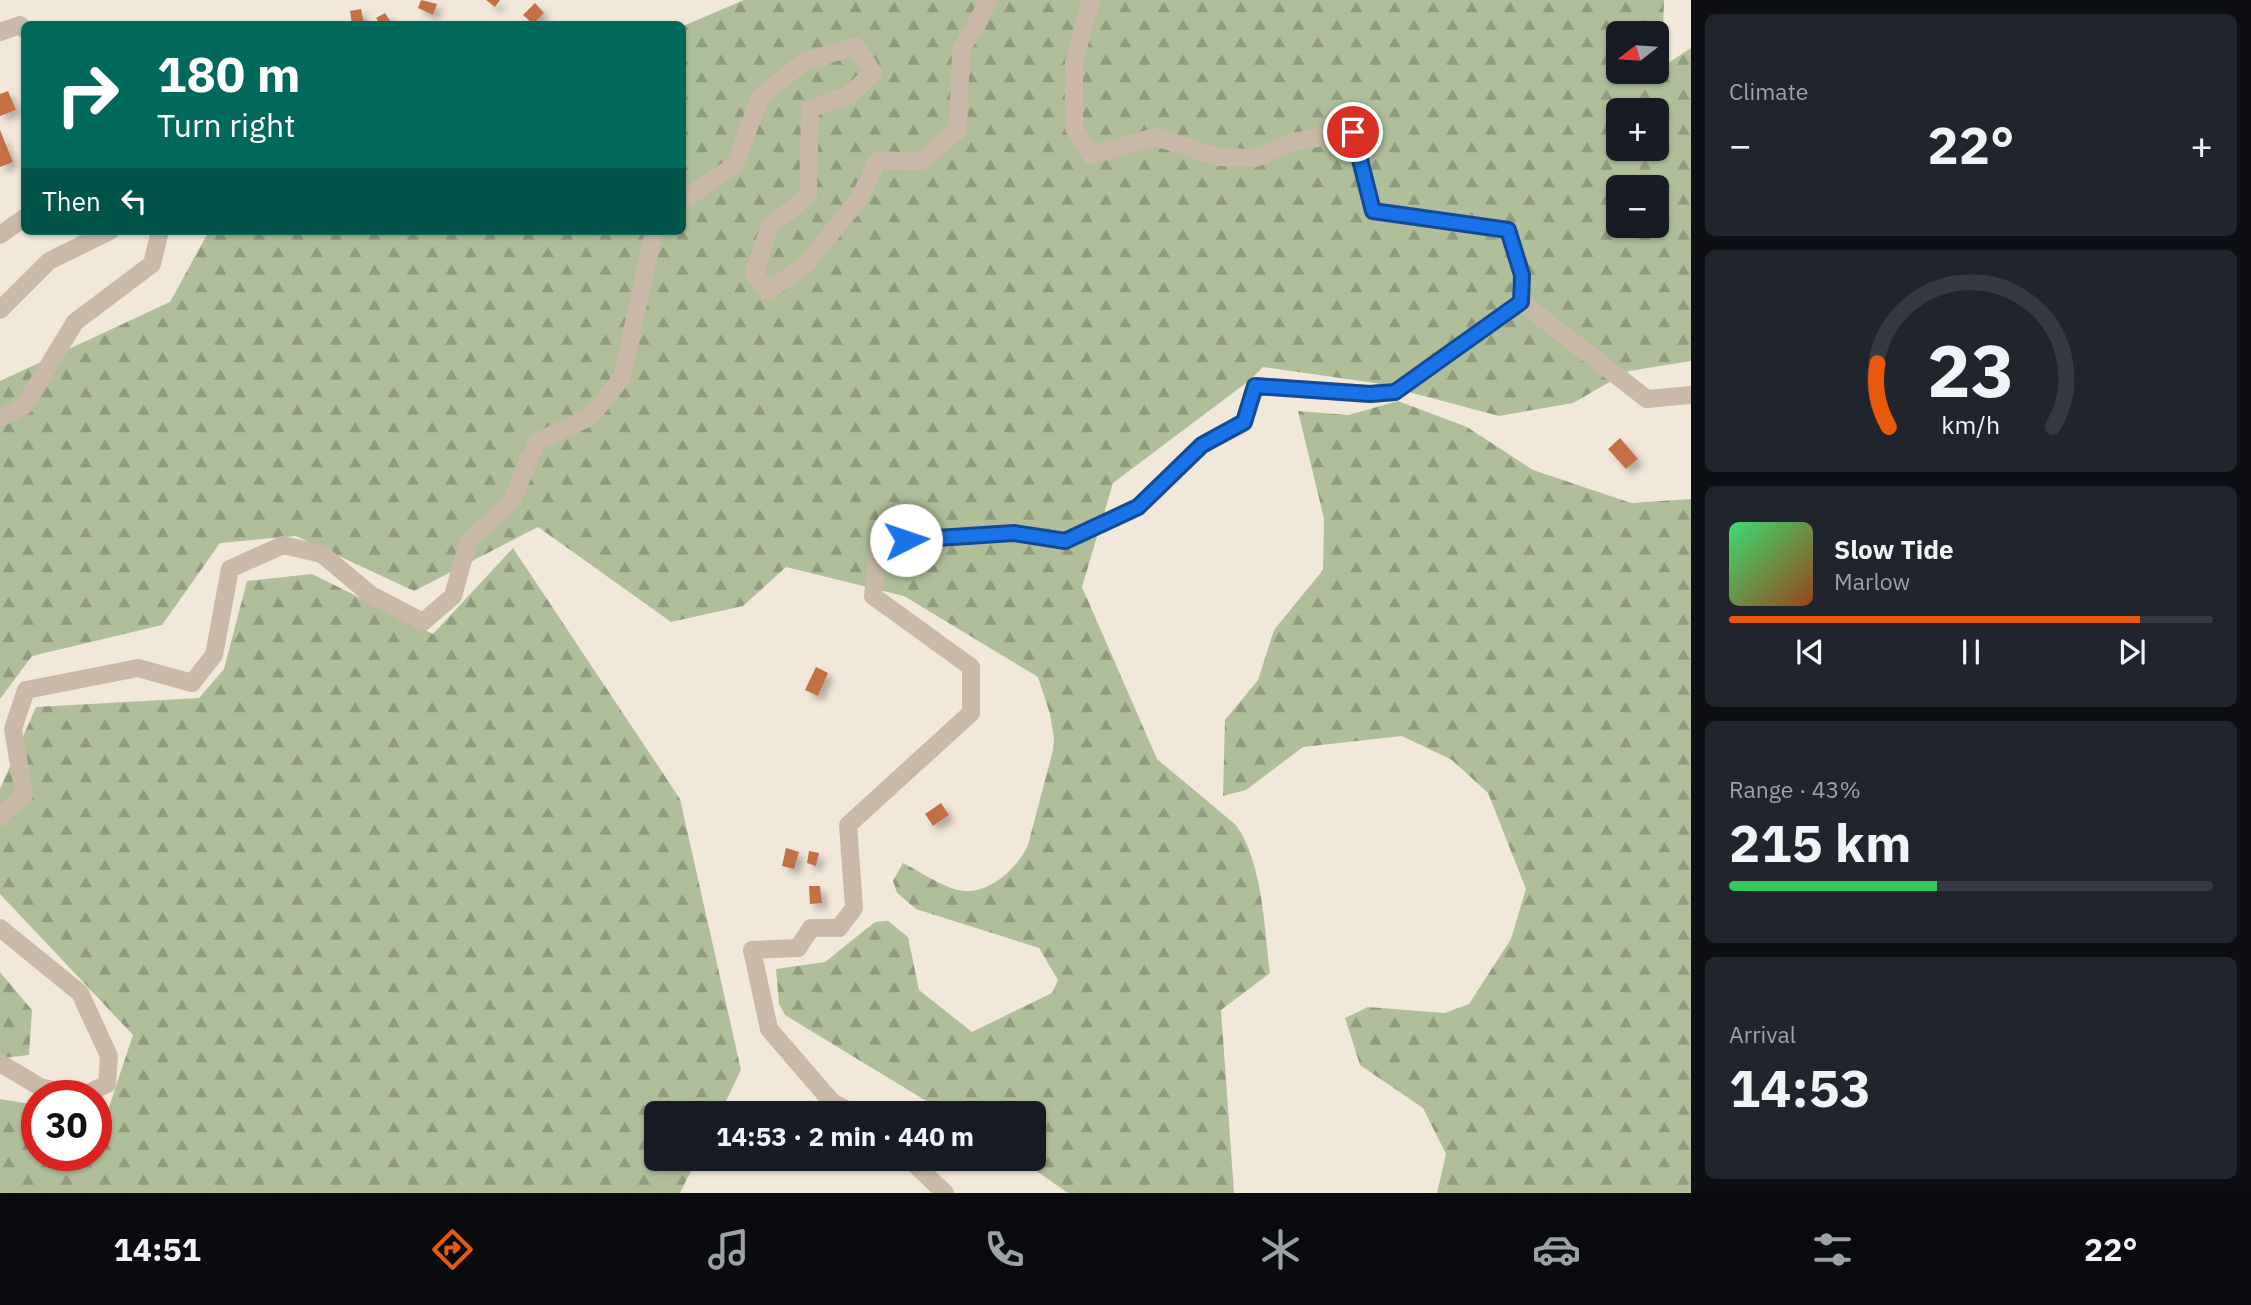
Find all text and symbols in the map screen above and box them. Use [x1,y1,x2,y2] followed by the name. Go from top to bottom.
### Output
[1606,21,1670,84] north arrow
[1606,21,1669,238] map controls
[157,42,301,105] text: 180 m
[42,49,133,140] icon: right
[1729,76,1808,106] text: Climate
[1606,98,1669,161] button: +
[1323,102,1383,162] pin
[157,104,295,146] text: Turn right
[1928,111,2014,178] text: 22°
[1334,113,1372,151] icon: arrive
[1729,120,1752,169] text: −
[2190,120,2213,169] text: +
[1606,175,1669,238] button: −
[115,182,153,220] icon: left
[42,184,101,218] text: Then
[1927,322,2015,417] text: 23
[1942,407,2000,440] text: km/h
[869,503,943,577] position arrow
[1834,532,1954,566] text: Slow Tide
[1834,566,1910,596] text: Marlow
[1791,633,1829,671] icon: previous
[1952,633,1990,671] icon: pause
[2113,633,2151,671] icon: next
[1729,774,1861,804] text: Range · 43%
[1729,809,1911,876] text: 215 km
[1729,1019,1796,1049] text: Arrival
[1729,1054,1871,1121] text: 14:53
[21,1080,112,1171] speed limit sign: 30
[716,1119,974,1153] text: 14:53 · 2 min · 440 m
[428,1225,477,1274] icon: directions
[704,1225,753,1274] icon: music
[980,1225,1029,1274] icon: phone
[1256,1225,1305,1274] icon: climate
[1532,1225,1581,1274] icon: car
[1808,1225,1857,1274] icon: filters
[114,1228,201,1270] text: 14:51
[2084,1228,2137,1270] text: 22°

